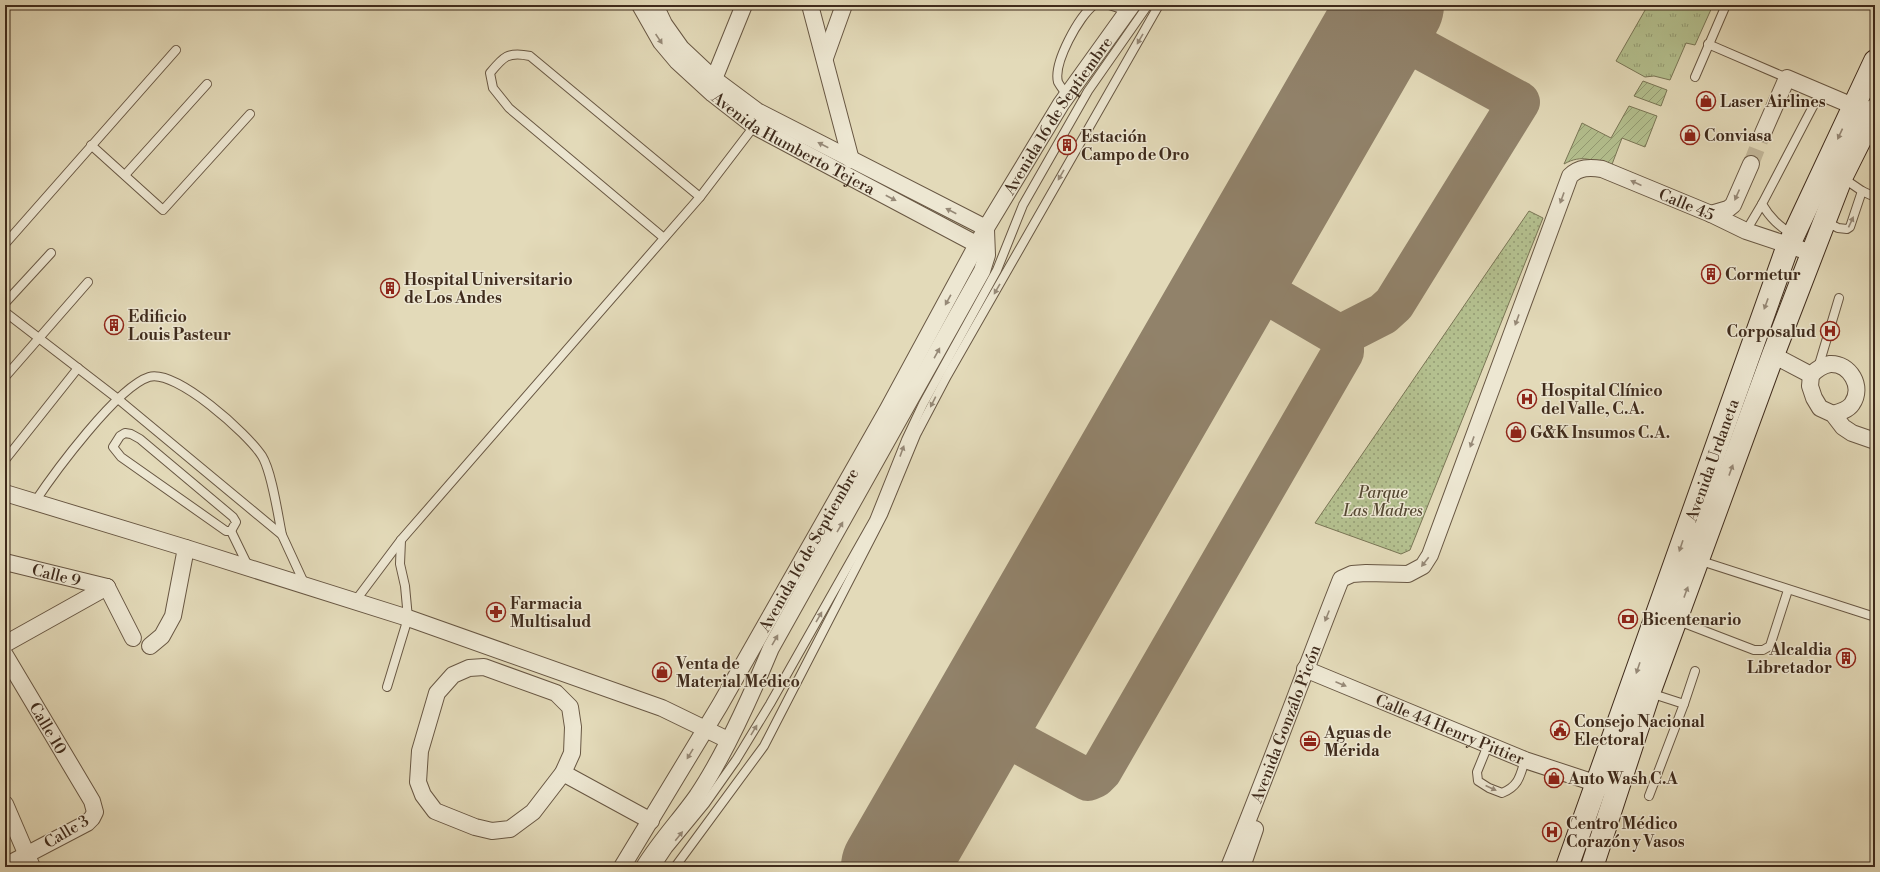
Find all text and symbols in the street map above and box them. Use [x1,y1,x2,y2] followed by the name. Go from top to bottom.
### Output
[656,33,663,45] one-way arrow
[999,33,1117,199] street label: Avenida 16 de Septiembre
[1136,33,1143,45] one-way arrow
[707,87,879,200] street label: Avenida Humberto Tejera
[1695,90,1717,112] shop icon: Laser Airlines
[1720,92,1826,112] place label: Laser Airlines
[1679,124,1701,146] shop icon: Conviasa
[1704,126,1772,146] place label: Conviasa
[1081,127,1189,165] place label: Estación Campo de Oro
[1837,128,1843,139] one-way arrow
[1056,134,1078,156] building icon: Estación Campo de Oro
[817,142,829,149] one-way arrow
[1057,169,1064,181] one-way arrow
[1631,180,1642,186] one-way arrow
[1656,185,1717,225] street label: Calle 45
[1734,190,1740,201] one-way arrow
[1558,192,1564,204] one-way arrow
[885,195,897,201] one-way arrow
[945,208,957,214] one-way arrow
[1848,216,1854,228] one-way arrow
[1700,263,1722,285] building icon: Cormetur
[1725,265,1801,285] place label: Cormetur
[404,270,573,308] place label: Hospital Universitario de Los Andes
[379,277,401,299] building icon: Hospital Universitario de Los Andes
[993,283,1000,295] one-way arrow
[944,294,951,306] one-way arrow
[1763,299,1769,311] one-way arrow
[128,307,231,345] place label: Edificio Louis Pasteur
[103,314,125,336] building icon: Edificio Louis Pasteur
[1513,314,1519,326] one-way arrow
[1819,320,1841,342] hospital icon: Corposalud
[1727,322,1816,342] place label: Corposalud
[934,347,940,358] one-way arrow
[1541,381,1663,419] place label: Hospital Clínico del Valle, C.A.
[1516,388,1538,410] hospital icon: Hospital Clínico del Valle, C.A.
[930,396,936,408] one-way arrow
[1681,396,1744,525] street label: Avenida Urdaneta
[1505,421,1527,443] shop icon: G&K Insumos C.A.
[1530,423,1670,443] place label: G&K Insumos C.A.
[1468,436,1474,448] one-way arrow
[899,445,905,457] one-way arrow
[1728,463,1734,475] one-way arrow
[754,465,863,636] street label: Avenida 16 de Septiembre
[1342,483,1423,521] park label: Parque Las Madres
[836,521,843,533] one-way arrow
[1678,540,1684,552] one-way arrow
[1420,557,1429,568] one-way arrow
[30,560,83,591] street label: Calle 9
[1683,585,1689,597] one-way arrow
[510,594,591,632] place label: Farmacia Multisalud
[485,601,507,623] pharmacy icon: Farmacia Multisalud
[1617,608,1639,630] bank icon: Bicentenario
[1323,610,1329,622] one-way arrow
[1642,610,1741,630] place label: Bicentenario
[815,611,822,623] one-way arrow
[772,634,779,646] one-way arrow
[1747,640,1832,678] place label: Alcaldia Libretador
[1246,642,1326,807] street label: Avenida Gonzálo Picón
[1835,647,1857,669] building icon: Alcaldia Libretador
[675,654,800,692] place label: Venta de Material Médico
[651,661,673,683] shop icon: Venta de Material Médico
[1635,663,1641,675] one-way arrow
[1335,682,1347,688] one-way arrow
[1372,690,1527,770] street label: Calle 44 Henry Pittier
[24,699,71,758] street label: Calle 10
[1574,712,1706,750] place label: Consejo Nacional Electoral
[1549,719,1571,741] public building icon: Consejo Nacional Electoral
[1323,723,1392,761] place label: Aguas de Mérida
[750,725,758,735] one-way arrow
[1299,730,1321,752] office icon: Aguas de Mérida
[687,748,694,760] one-way arrow
[1543,767,1565,789] shop icon: Auto Wash C.A
[1567,769,1678,789] place label: Auto Wash C.A
[1485,785,1497,791] one-way arrow
[40,811,93,853] street label: Calle 3
[1566,814,1685,852] place label: Centro Médico Corazón y Vasos
[1541,821,1563,843] hospital icon: Centro Médico Corazón y Vasos
[675,830,684,841] one-way arrow

